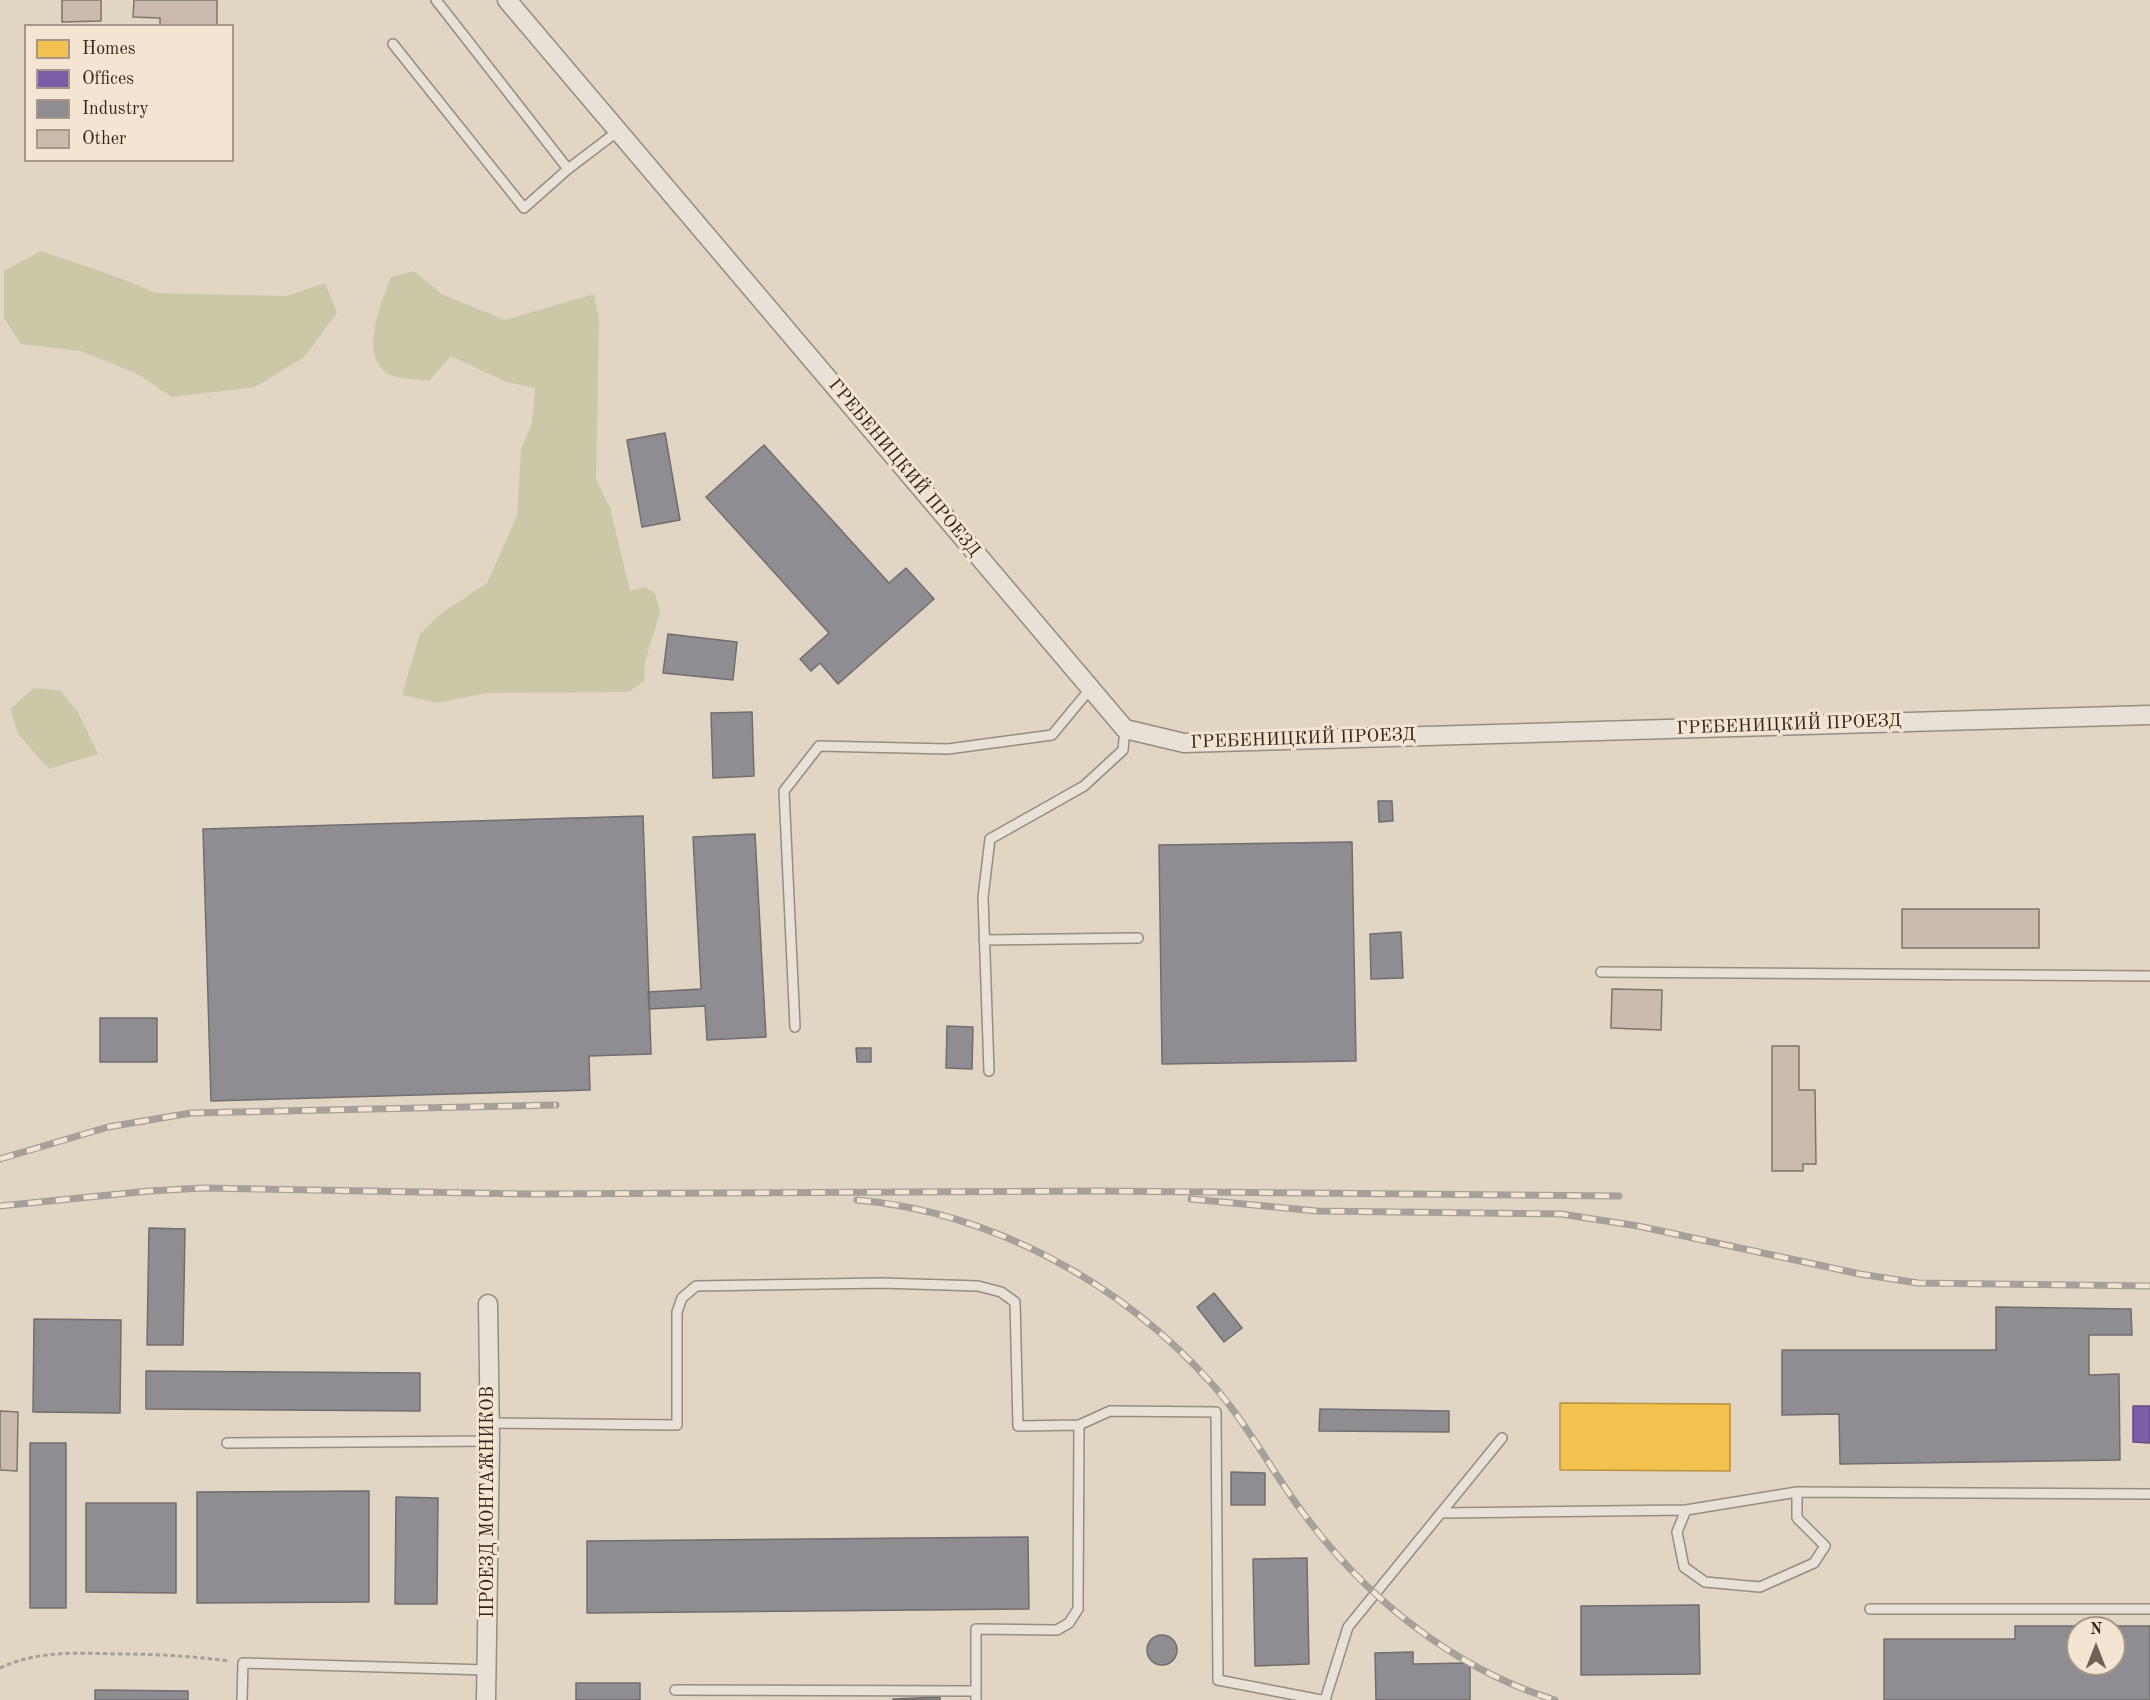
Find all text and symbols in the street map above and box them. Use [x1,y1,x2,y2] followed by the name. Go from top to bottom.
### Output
[24,24,234,162] legend
[82,40,136,58] text: Homes
[82,70,134,88] text: Offices
[82,100,149,118] text: Industry
[82,130,126,148] text: Other
[823,375,985,561] street label: ГРЕБЕНИЦКИЙ ПРОЕЗД
[1676,710,1902,740] street label: ГРЕБЕНИЦКИЙ ПРОЕЗД
[1190,724,1416,754] street label: ГРЕБЕНИЦКИЙ ПРОЕЗД
[477,1386,499,1618] street label: ПРОЕЗД МОНТАЖНИКОВ
[2066,1616,2126,1676] north arrow
[2090,1622,2102,1638] text: N

